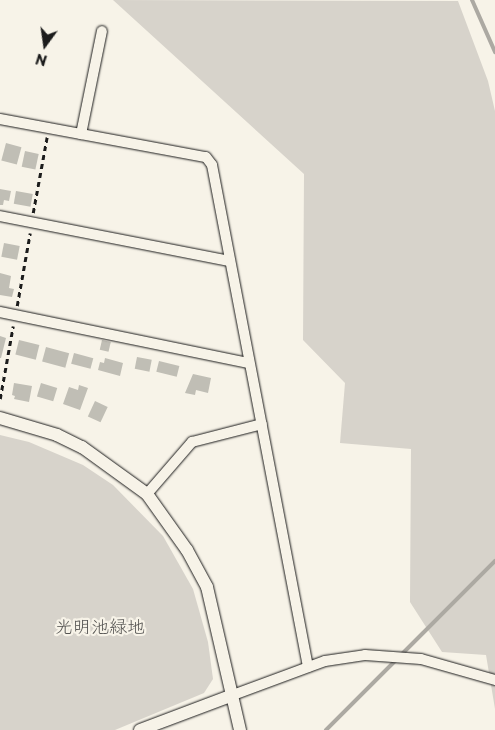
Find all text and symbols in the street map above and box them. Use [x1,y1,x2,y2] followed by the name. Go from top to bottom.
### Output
[20,20,70,70] north arrow
[33,49,49,72] text: N
[55,615,145,637] park label: 光明池緑地

